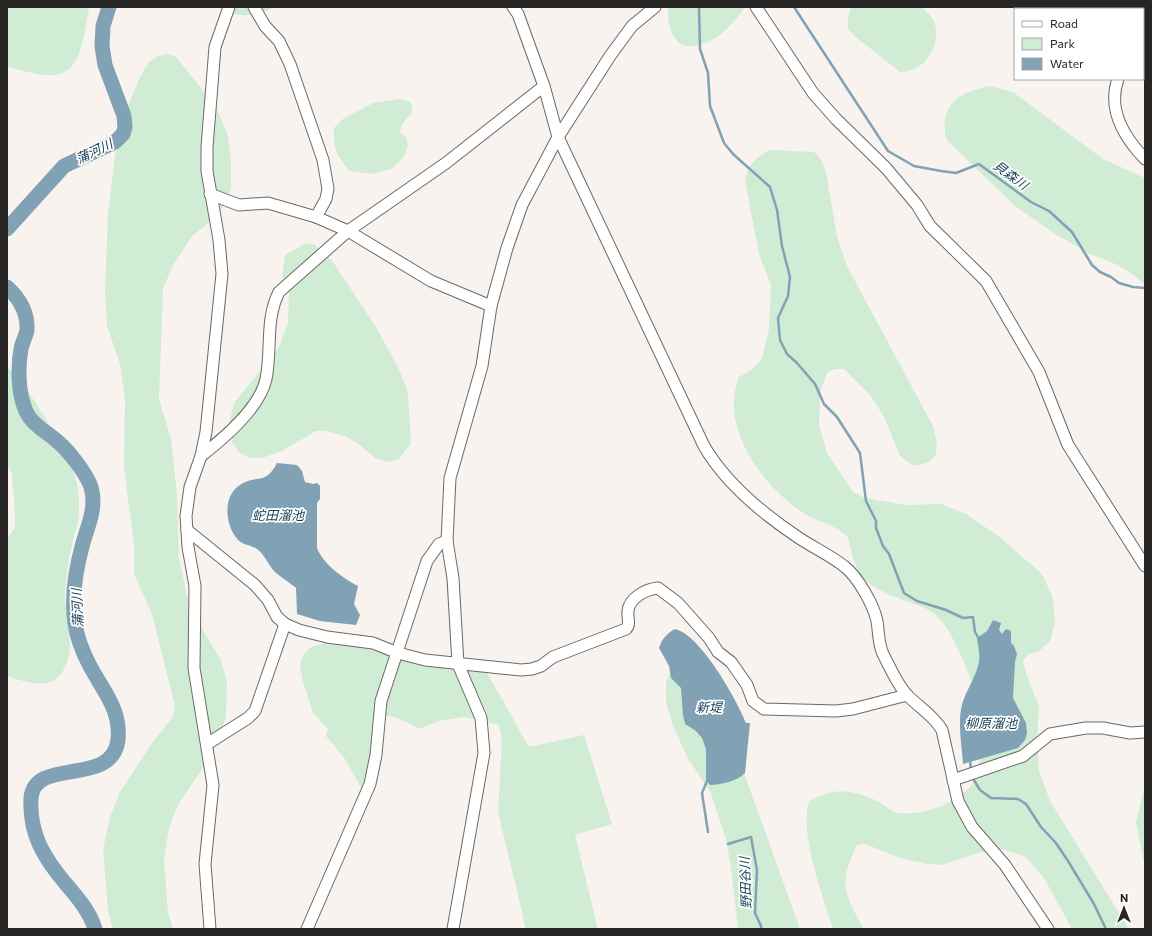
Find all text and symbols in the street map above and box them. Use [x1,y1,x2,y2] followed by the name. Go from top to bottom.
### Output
[1014,8,1144,80] legend
[1050,16,1078,30] text: Road
[1050,36,1076,50] text: Park
[1050,56,1084,70] text: Water
[73,134,117,167] water label: 蒲河川
[991,157,1033,194] water label: 貝森川
[252,507,306,523] water label: 蛇田溜池
[68,586,86,628] water label: 蒲河川
[696,699,724,715] water label: 新堤
[965,715,1019,731] water label: 柳原溜池
[736,855,754,909] water label: 野田谷川
[1104,888,1144,928] north arrow
[1120,891,1128,904] text: N

